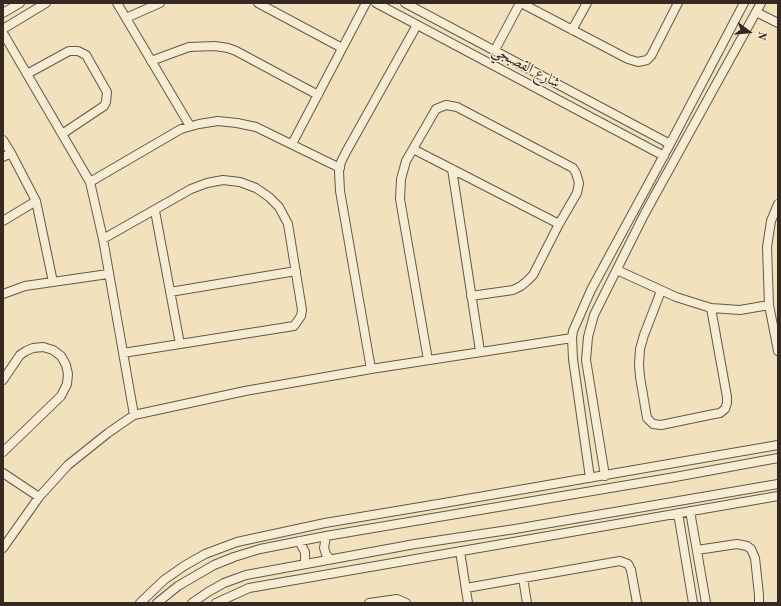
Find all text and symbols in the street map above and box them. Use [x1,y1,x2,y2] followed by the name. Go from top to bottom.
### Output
[729,12,769,52] north arrow
[755,30,767,41] text: N
[489,42,563,92] street label: شارع القصبجي

